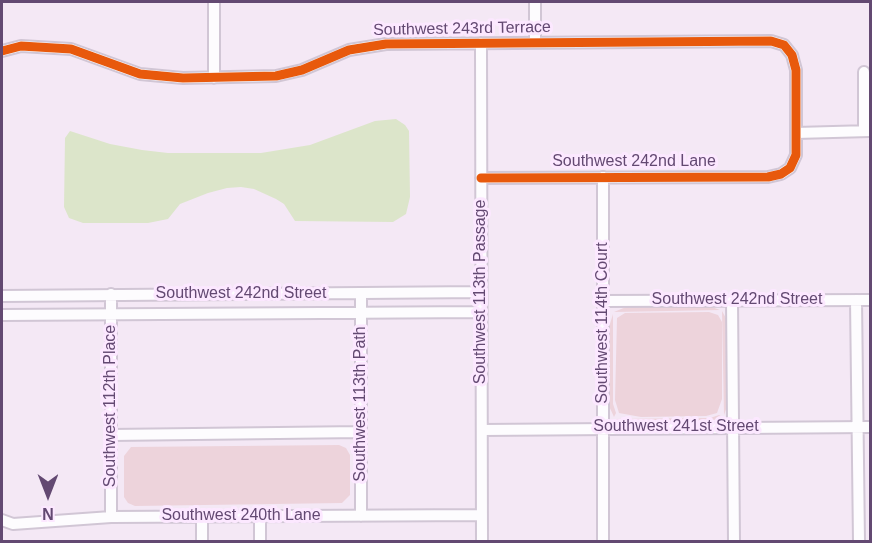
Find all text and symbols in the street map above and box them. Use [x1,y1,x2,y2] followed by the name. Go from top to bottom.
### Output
[373,18,551,40] street label: Southwest 243rd Terrace
[552,152,716,172] street label: Southwest 242nd Lane
[471,200,491,384] street label: Southwest 113th Passage
[593,242,613,404] street label: Southwest 114th Court
[156,284,326,304] street label: Southwest 242nd Street
[652,290,822,310] street label: Southwest 242nd Street
[101,325,121,487] street label: Southwest 112th Place
[351,326,371,482] street label: Southwest 113th Path
[593,417,759,437] street label: Southwest 241st Street
[18,465,78,525] north arrow
[42,505,54,522] text: N
[161,506,321,526] street label: Southwest 240th Lane

